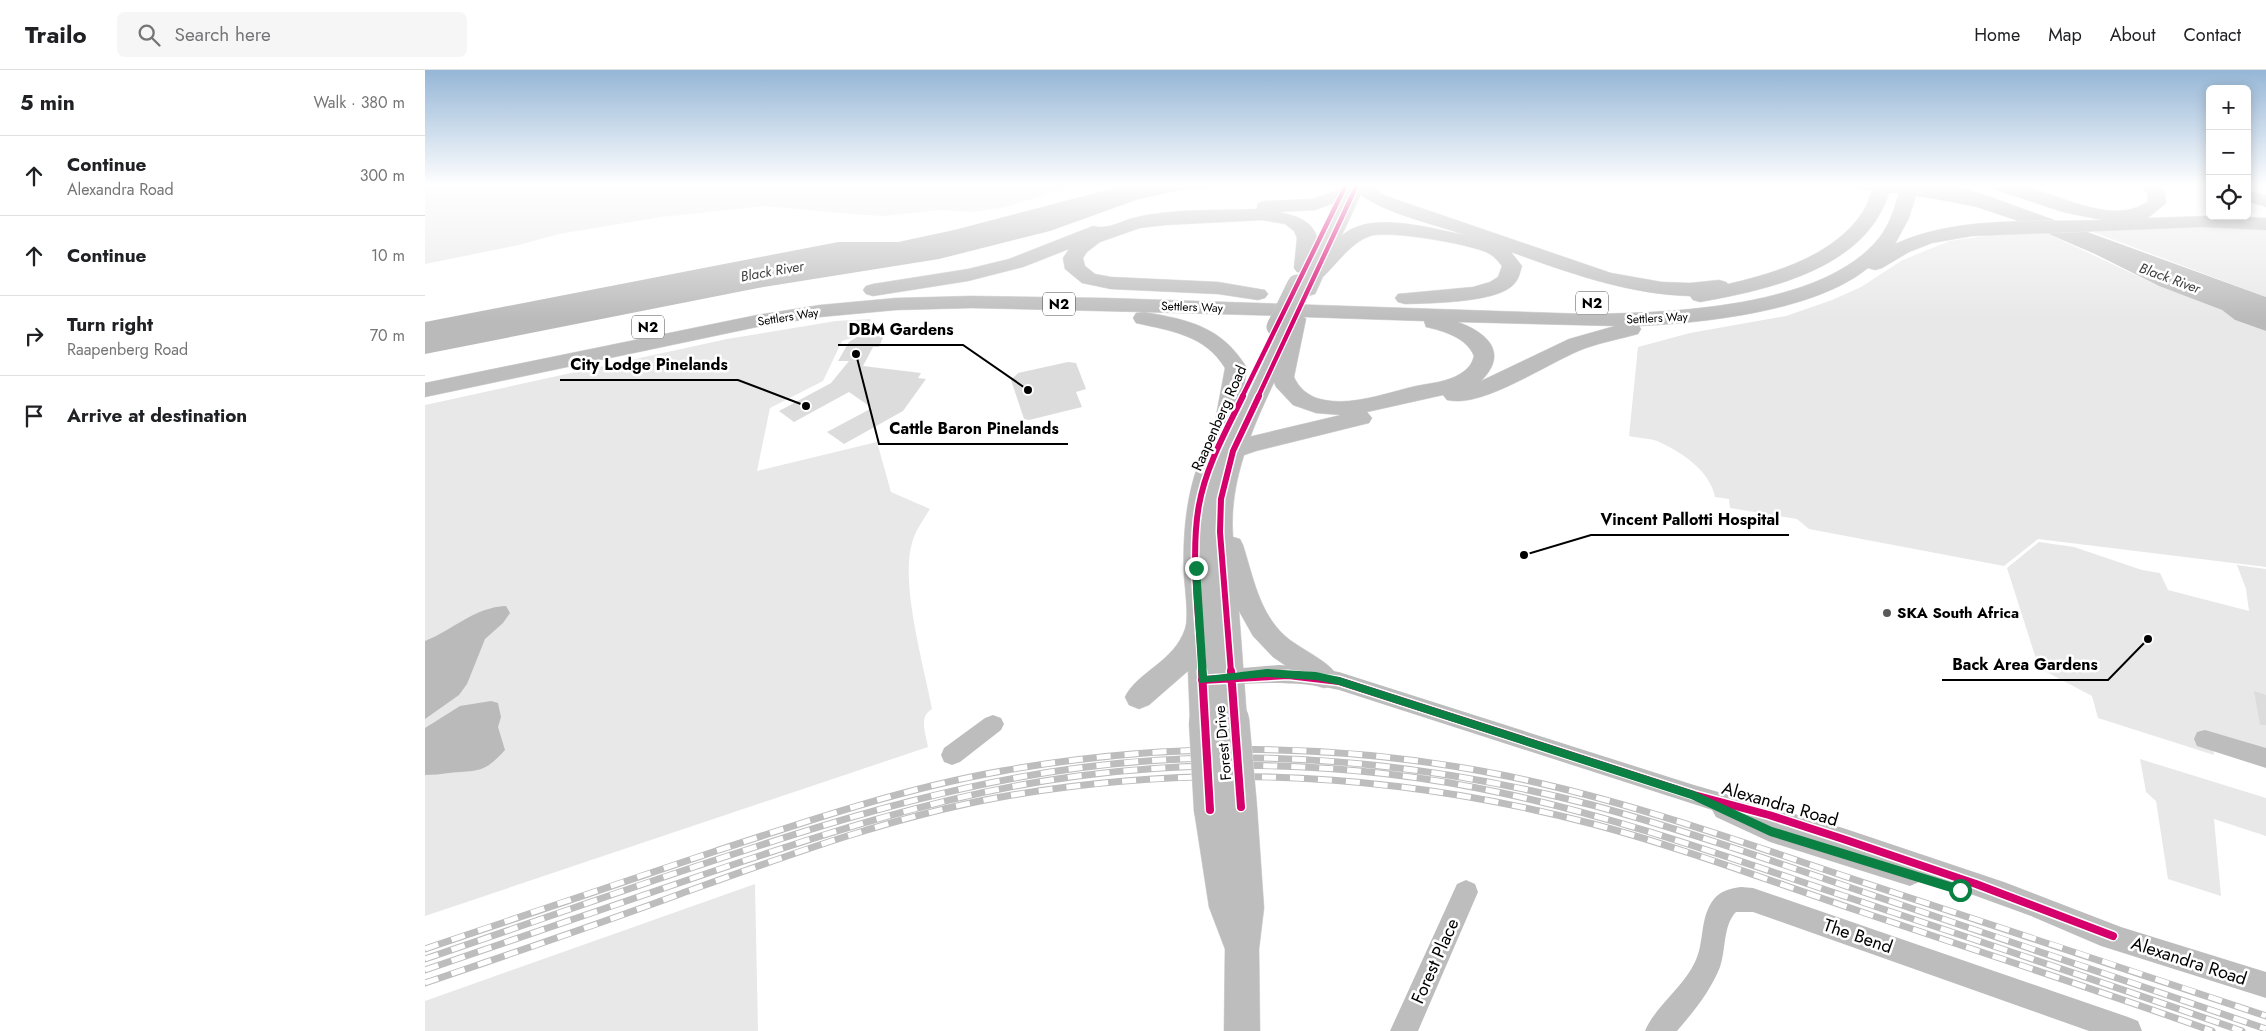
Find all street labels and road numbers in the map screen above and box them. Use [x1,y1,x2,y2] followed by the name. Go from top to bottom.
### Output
[1043,292,1075,315] road number: N2
[1576,292,1608,314] road number: N2
[1161,297,1224,317] street label: Settlers Way
[756,303,821,331] street label: Settlers Way
[1626,307,1689,329] street label: Settlers Way
[632,316,664,338] road number: N2
[1186,362,1252,474] street label: Raapenberg Road
[1209,704,1237,782] street label: Forest Drive
[1719,775,1841,833] street label: Alexandra Road
[1820,912,1896,960] street label: The Bend
[1405,914,1465,1008] street label: Forest Place
[2128,930,2250,992] street label: Alexandra Road

